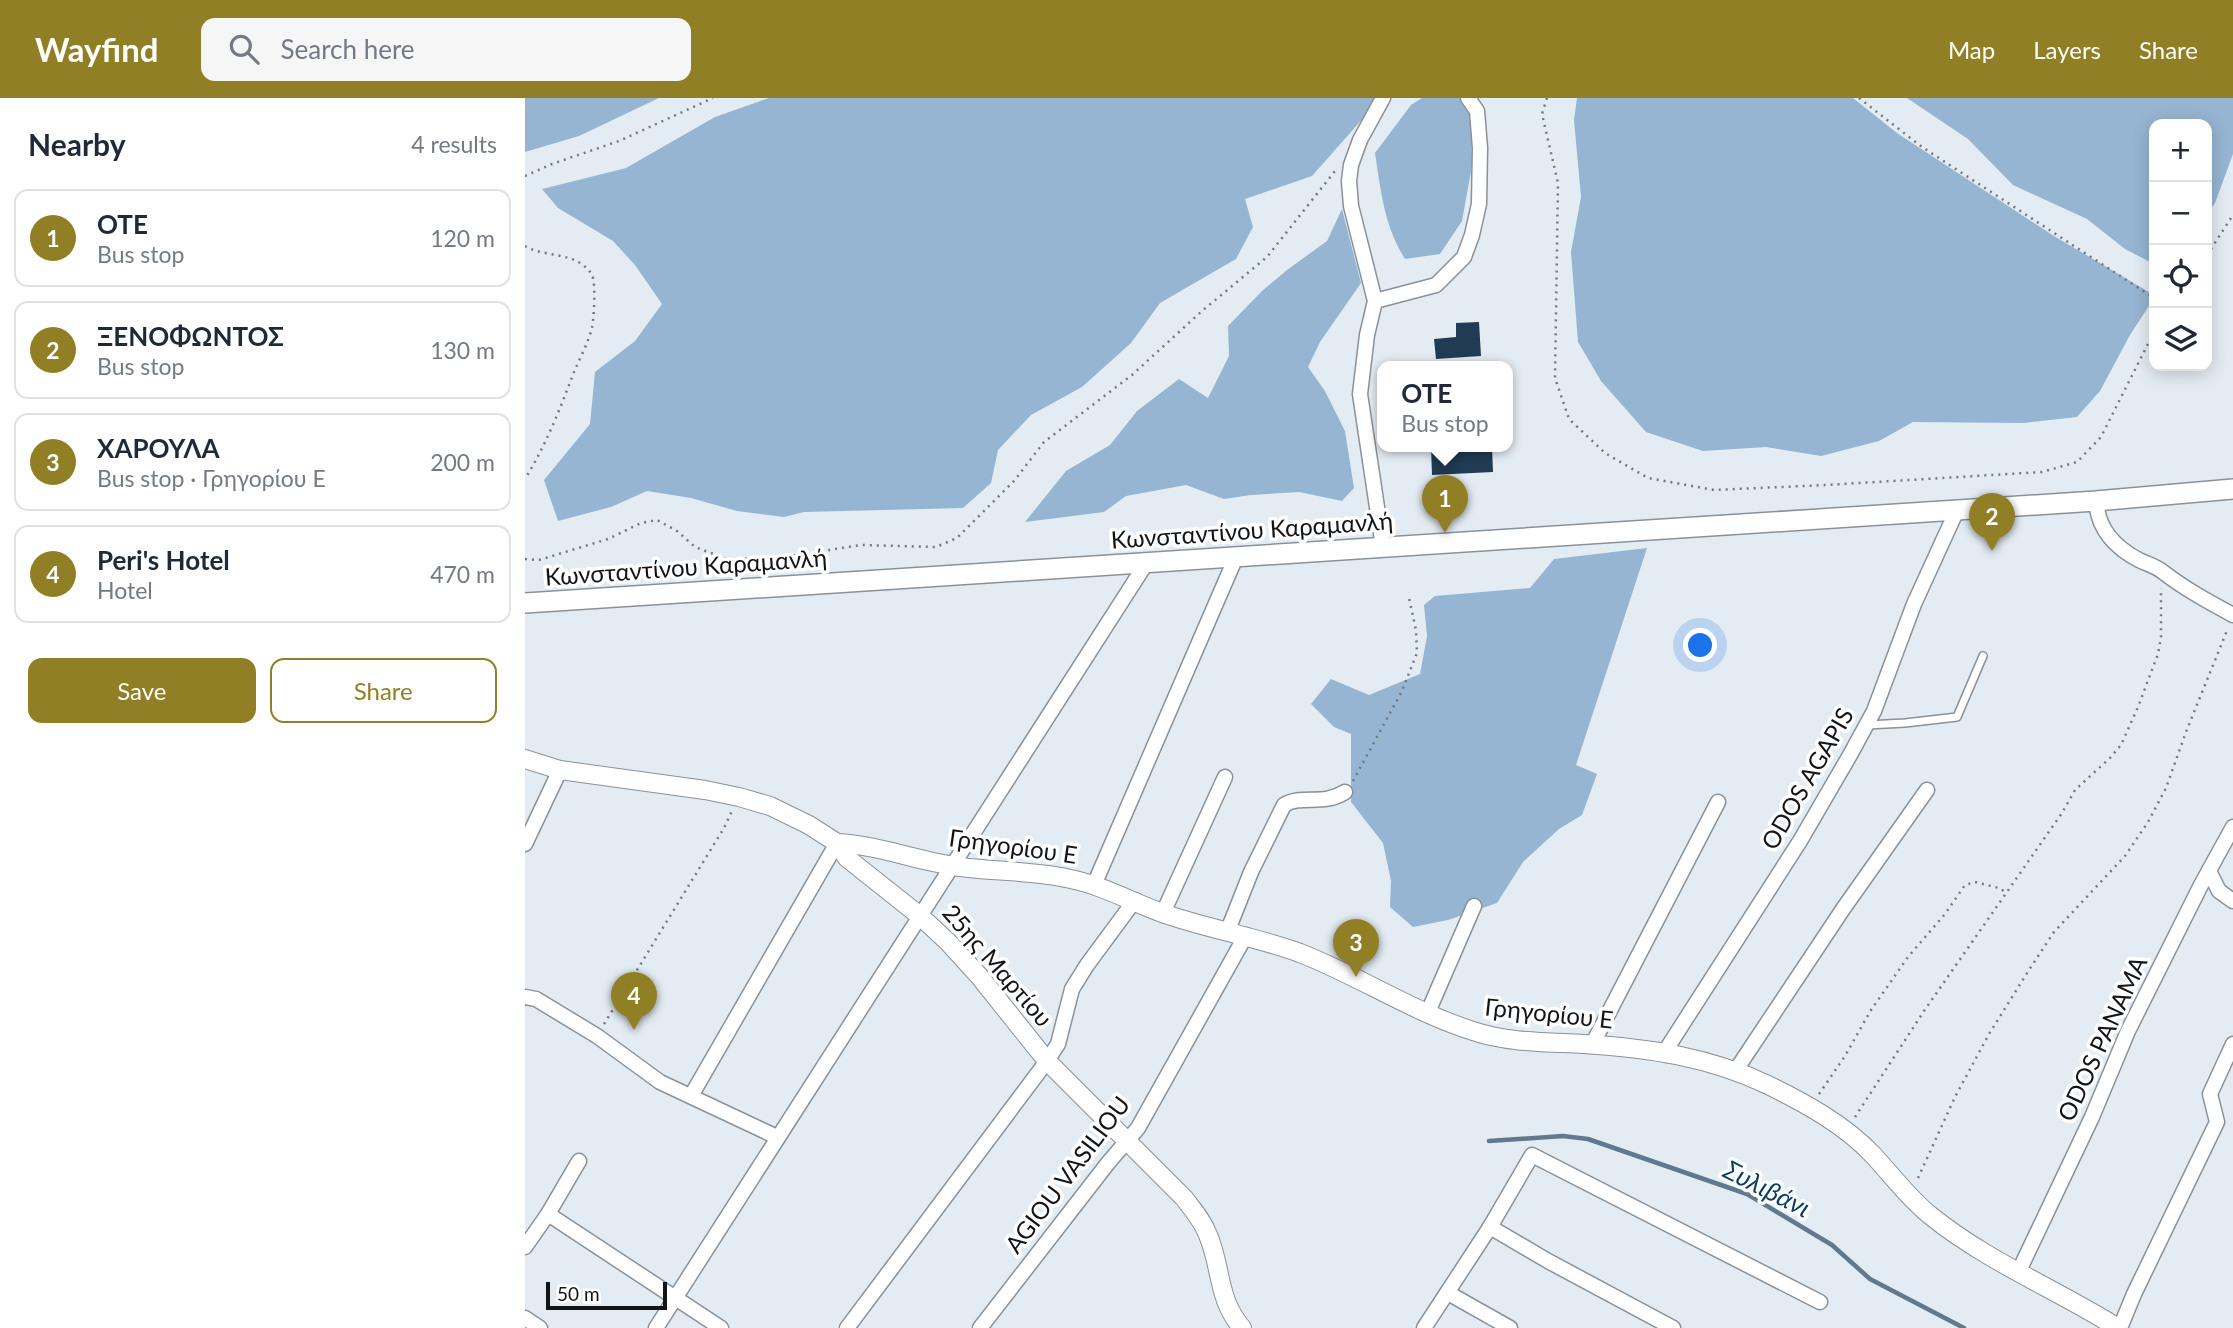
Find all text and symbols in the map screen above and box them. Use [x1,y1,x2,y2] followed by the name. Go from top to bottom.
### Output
[201,18,691,81] search box
[35,29,159,69] text: Wayfind
[225,30,263,68] icon: search
[281,33,415,65] text: Search here
[1948,35,1995,64] text: Map
[2033,35,2101,64] text: Layers
[2139,35,2198,64] text: Share
[2149,119,2212,371] map controls
[2149,119,2212,182] button: +
[28,126,126,162] text: Nearby
[411,130,497,158] text: 4 results
[2149,182,2212,245] button: −
[97,208,148,240] text: ΟΤΕ
[46,224,60,252] text: 1
[430,224,495,252] text: 120 m
[97,240,184,268] text: Bus stop
[2149,245,2212,308] button: locate
[2149,308,2212,371] button: layers
[97,320,284,352] text: ΞΕΝΟΦΩΝΤΟΣ
[46,336,60,364] text: 2
[430,336,495,364] text: 130 m
[97,352,184,380] text: Bus stop
[1377,361,1513,452] popup
[1401,377,1452,409] text: ΟΤΕ
[1401,409,1489,437] text: Bus stop
[97,432,219,464] text: ΧΑΡΟΥΛΑ
[46,448,60,476] text: 3
[430,448,495,476] text: 200 m
[97,464,326,492] text: Bus stop · Γρηγορίου Ε
[1422,475,1468,533] pin: 1
[1969,493,2015,551] pin: 2
[1110,505,1394,554] street label: Κωνσταντίνου Καραμανλή
[544,542,828,591] street label: Κωνσταντίνου Καραμανλή
[97,544,230,576] text: Peri's Hotel
[46,560,60,588] text: 4
[430,560,495,588] text: 470 m
[97,576,153,604] text: Hotel
[1683,628,1717,662] your location
[28,658,256,723] button: Save
[270,658,497,723] button: Share
[1754,702,1859,854] street label: ODOS AGAPIS
[947,822,1079,869] street label: Γρηγορίου Ε
[937,898,1059,1032] street label: 25ης Μαρτίου
[1333,919,1379,977] pin: 3
[2051,951,2153,1125] street label: ODOS PANAMA
[611,972,657,1030] pin: 4
[1484,991,1615,1034] street label: Γρηγορίου Ε
[998,1090,1135,1258] street label: AGIOU VASILIOU
[1718,1152,1816,1223] water label: Συλιβάνι
[546,1279,667,1311] scale bar
[557,1282,600,1305] text: 50 m

